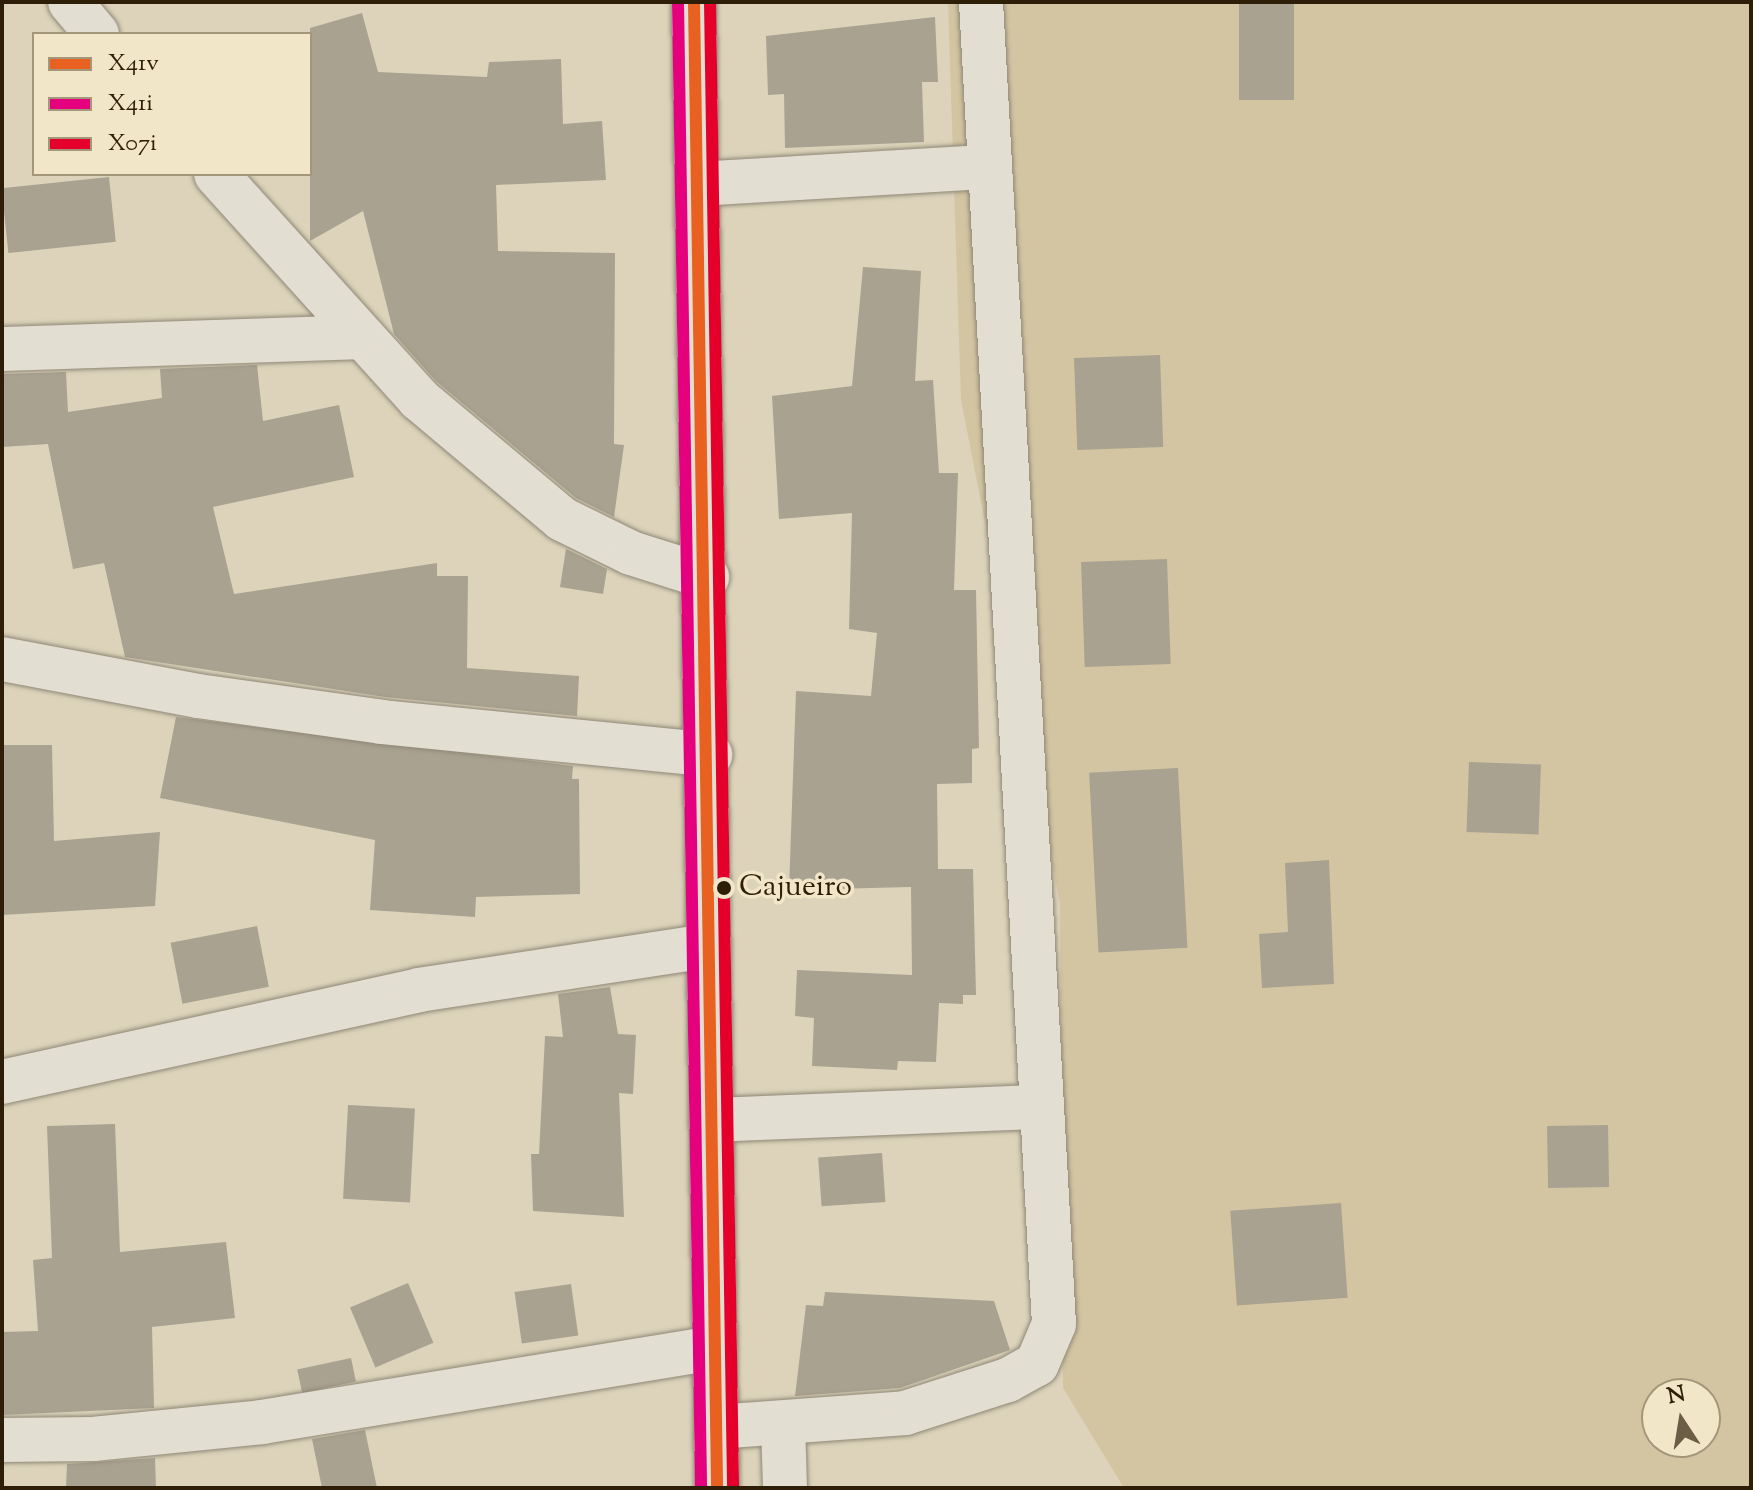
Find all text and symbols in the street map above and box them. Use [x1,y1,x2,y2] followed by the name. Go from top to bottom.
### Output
[32,32,312,176] legend
[108,47,159,81] text: X41v
[108,87,153,121] text: X41i
[108,127,157,161] text: X07i
[739,870,852,906] place label: Cajueiro
[716,880,732,896] marker: Cajueiro
[1641,1378,1721,1458] north arrow
[1665,1379,1688,1414] text: N

